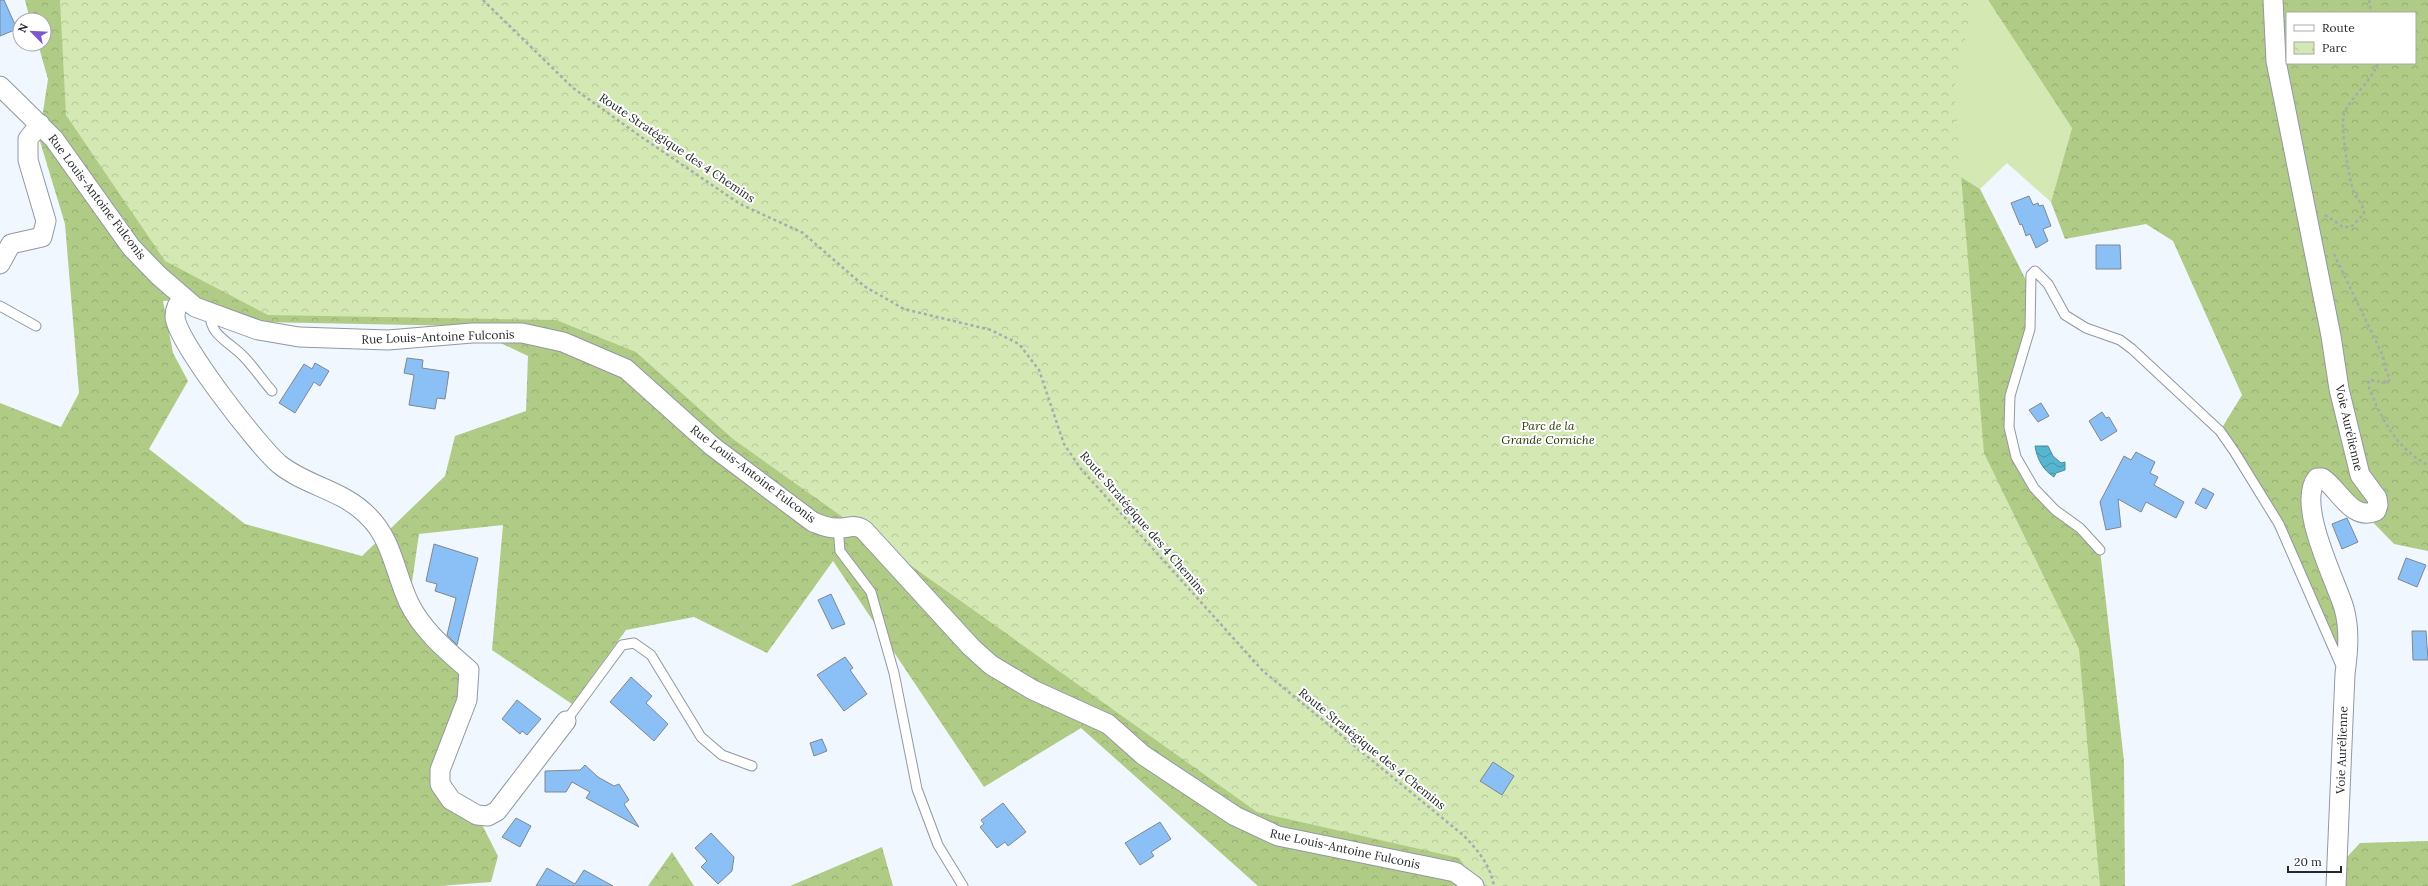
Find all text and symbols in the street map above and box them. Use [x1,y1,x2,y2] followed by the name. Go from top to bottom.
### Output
[12,12,52,52] north arrow
[2286,12,2416,64] legend
[2322,20,2355,35] text: Route
[15,21,31,35] text: N
[2322,40,2347,55] text: Parc
[596,90,758,206] street label: Route Stratégique des 4 Chemins
[45,131,150,263] street label: Rue Louis-Antoine Fulconis
[361,326,515,347] street label: Rue Louis-Antoine Fulconis
[2332,382,2367,473] street label: Voie Aurélienne
[1501,418,1595,447] park label: Parc de la Grande Corniche
[688,422,819,526] street label: Rue Louis-Antoine Fulconis
[1077,448,1210,598] street label: Route Stratégique des 4 Chemins
[1296,685,1449,813] street label: Route Stratégique des 4 Chemins
[2332,705,2351,795] street label: Voie Aurélienne
[1269,825,1422,872] street label: Rue Louis-Antoine Fulconis
[2288,848,2341,874] scale bar
[2294,854,2322,869] text: 20 m

